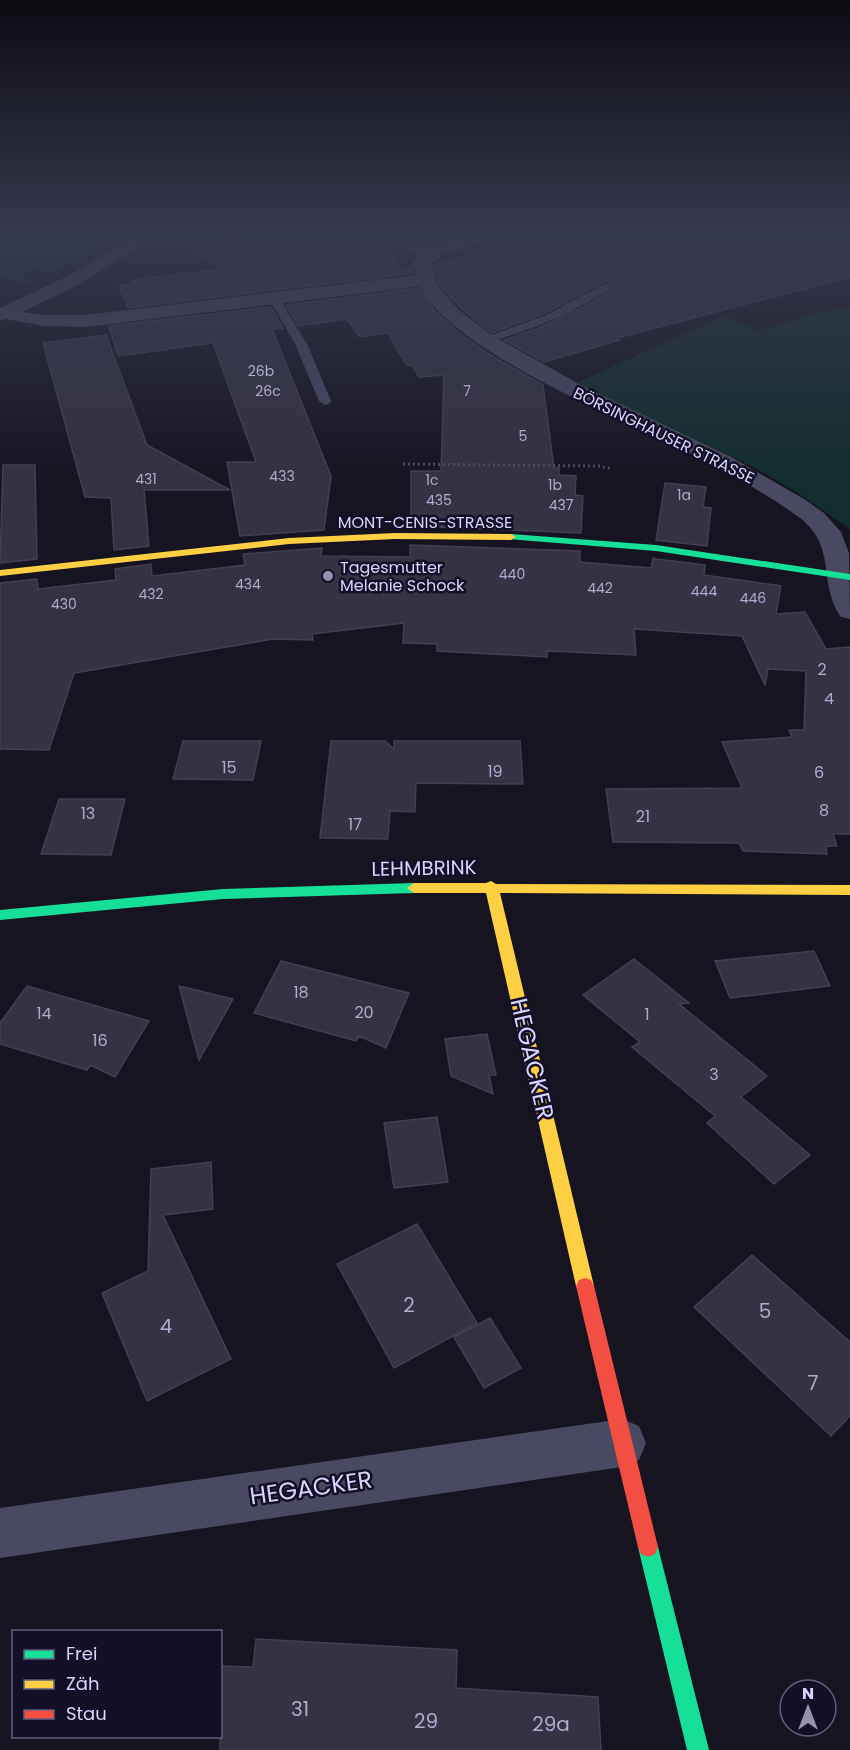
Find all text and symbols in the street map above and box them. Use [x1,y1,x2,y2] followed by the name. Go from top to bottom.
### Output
[248,361,274,381] house number: 26b
[255,381,281,401] house number: 26c
[463,381,471,401] house number: 7
[569,382,758,489] street label: BÖRSINGHAUSER STRASSE
[519,426,527,446] house number: 5
[269,466,295,486] house number: 433
[135,469,157,489] house number: 431
[426,470,438,490] house number: 1c
[548,475,562,495] house number: 1b
[677,485,691,505] house number: 1a
[426,490,452,510] house number: 435
[549,495,574,515] house number: 437
[338,511,512,534] street label: MONT-CENIS-STRASSE
[340,556,465,597] place label: Tagesmutter Melanie Schock
[499,564,525,584] house number: 440
[321,569,335,583] marker: Tagesmutter Melanie Schock
[235,574,261,594] house number: 434
[587,578,613,598] house number: 442
[691,581,717,601] house number: 444
[138,584,164,604] house number: 432
[740,588,766,608] house number: 446
[51,594,77,614] house number: 430
[817,658,827,681] house number: 2
[824,687,834,710] house number: 4
[221,756,237,779] house number: 15
[487,760,503,783] house number: 19
[814,761,824,784] house number: 6
[819,799,829,822] house number: 8
[81,802,95,825] house number: 13
[636,805,650,828] house number: 21
[348,813,362,836] house number: 17
[371,853,477,883] street label: LEHMBRINK
[293,981,309,1004] house number: 18
[503,995,562,1123] street label: HEGACKER
[354,1001,374,1024] house number: 20
[36,1002,52,1025] house number: 14
[644,1003,650,1026] house number: 1
[92,1029,108,1052] house number: 16
[709,1063,719,1086] house number: 3
[403,1291,415,1319] house number: 2
[759,1297,771,1325] house number: 5
[160,1312,172,1340] house number: 4
[808,1369,819,1397] house number: 7
[247,1463,374,1512] street label: HEGACKER
[12,1630,222,1738] legend
[66,1641,97,1666] text: Frei
[66,1671,99,1696] text: Zäh
[778,1678,838,1738] north arrow
[802,1682,814,1705] text: N
[291,1695,309,1723] house number: 31
[66,1701,107,1726] text: Stau
[414,1707,438,1735] house number: 29
[532,1710,570,1738] house number: 29a

